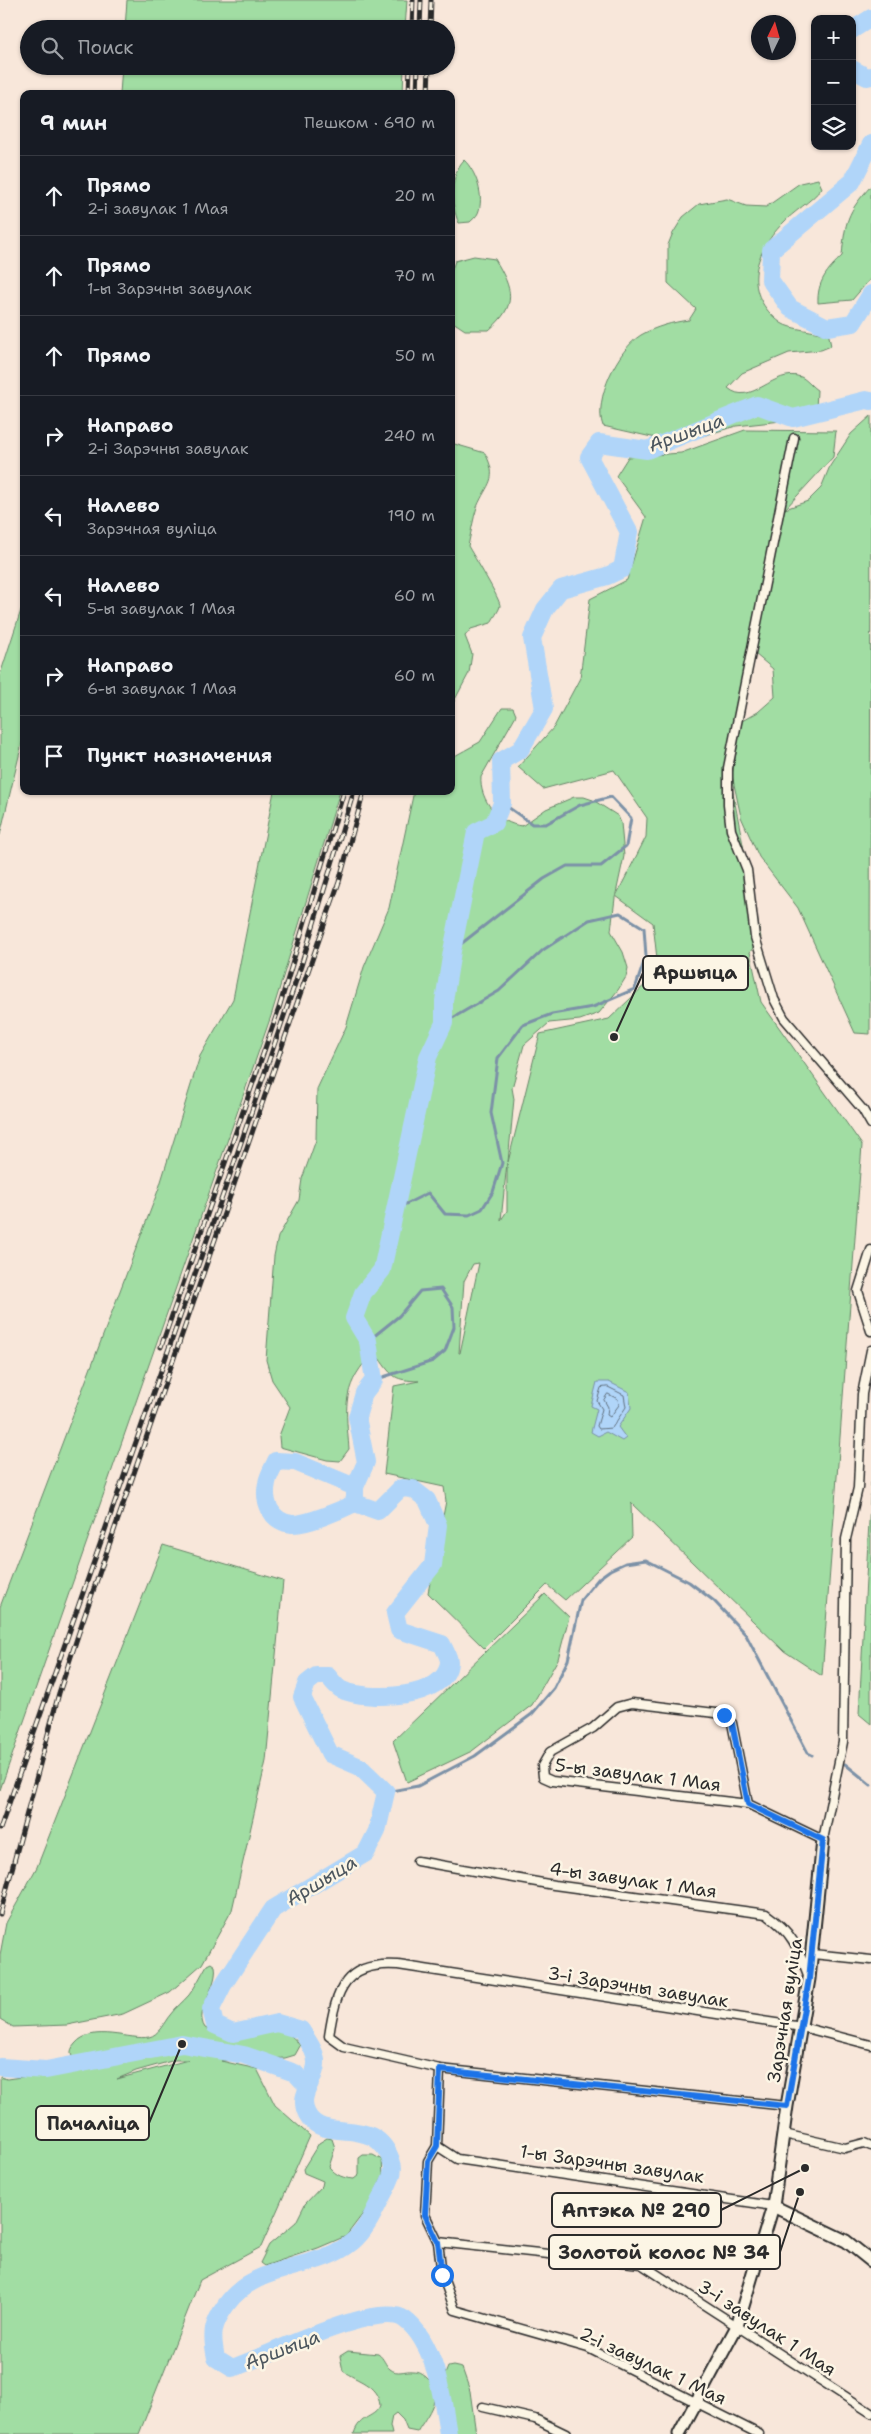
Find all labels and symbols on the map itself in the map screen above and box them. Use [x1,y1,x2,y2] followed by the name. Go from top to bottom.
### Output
[751,15,796,60] north arrow
[645,407,727,458] water label: Аршыца
[643,956,748,990] callout: Аршыца
[653,960,737,985] text: Аршыца
[713,1704,736,1727] route end
[554,1753,722,1797] street label: 5-ы завулак 1 Мая
[281,1849,361,1911] water label: Аршыца
[548,1856,718,1904] street label: 4-ы завулак 1 Мая
[762,1936,808,2084] street label: Зарэчная вуліца
[546,1961,730,2013] street label: 3-і Зарэчны завулак
[36,2106,149,2140] callout: Пачаліца
[47,2111,139,2136] text: Пачаліца
[519,2139,706,2189] street label: 1-ы Зарэчны завулак
[552,2193,721,2227] callout: Аптэка № 290
[561,2198,711,2223] text: Аптэка № 290
[549,2235,780,2269] callout: Золотой колос № 34
[559,2240,770,2265] text: Золотой колос № 34
[431,2264,454,2287] route start
[693,2274,841,2382] street label: 3-і завулак 1 Мая
[576,2321,730,2411] street label: 2-і завулак 1 Мая
[241,2324,323,2375] water label: Аршыца

